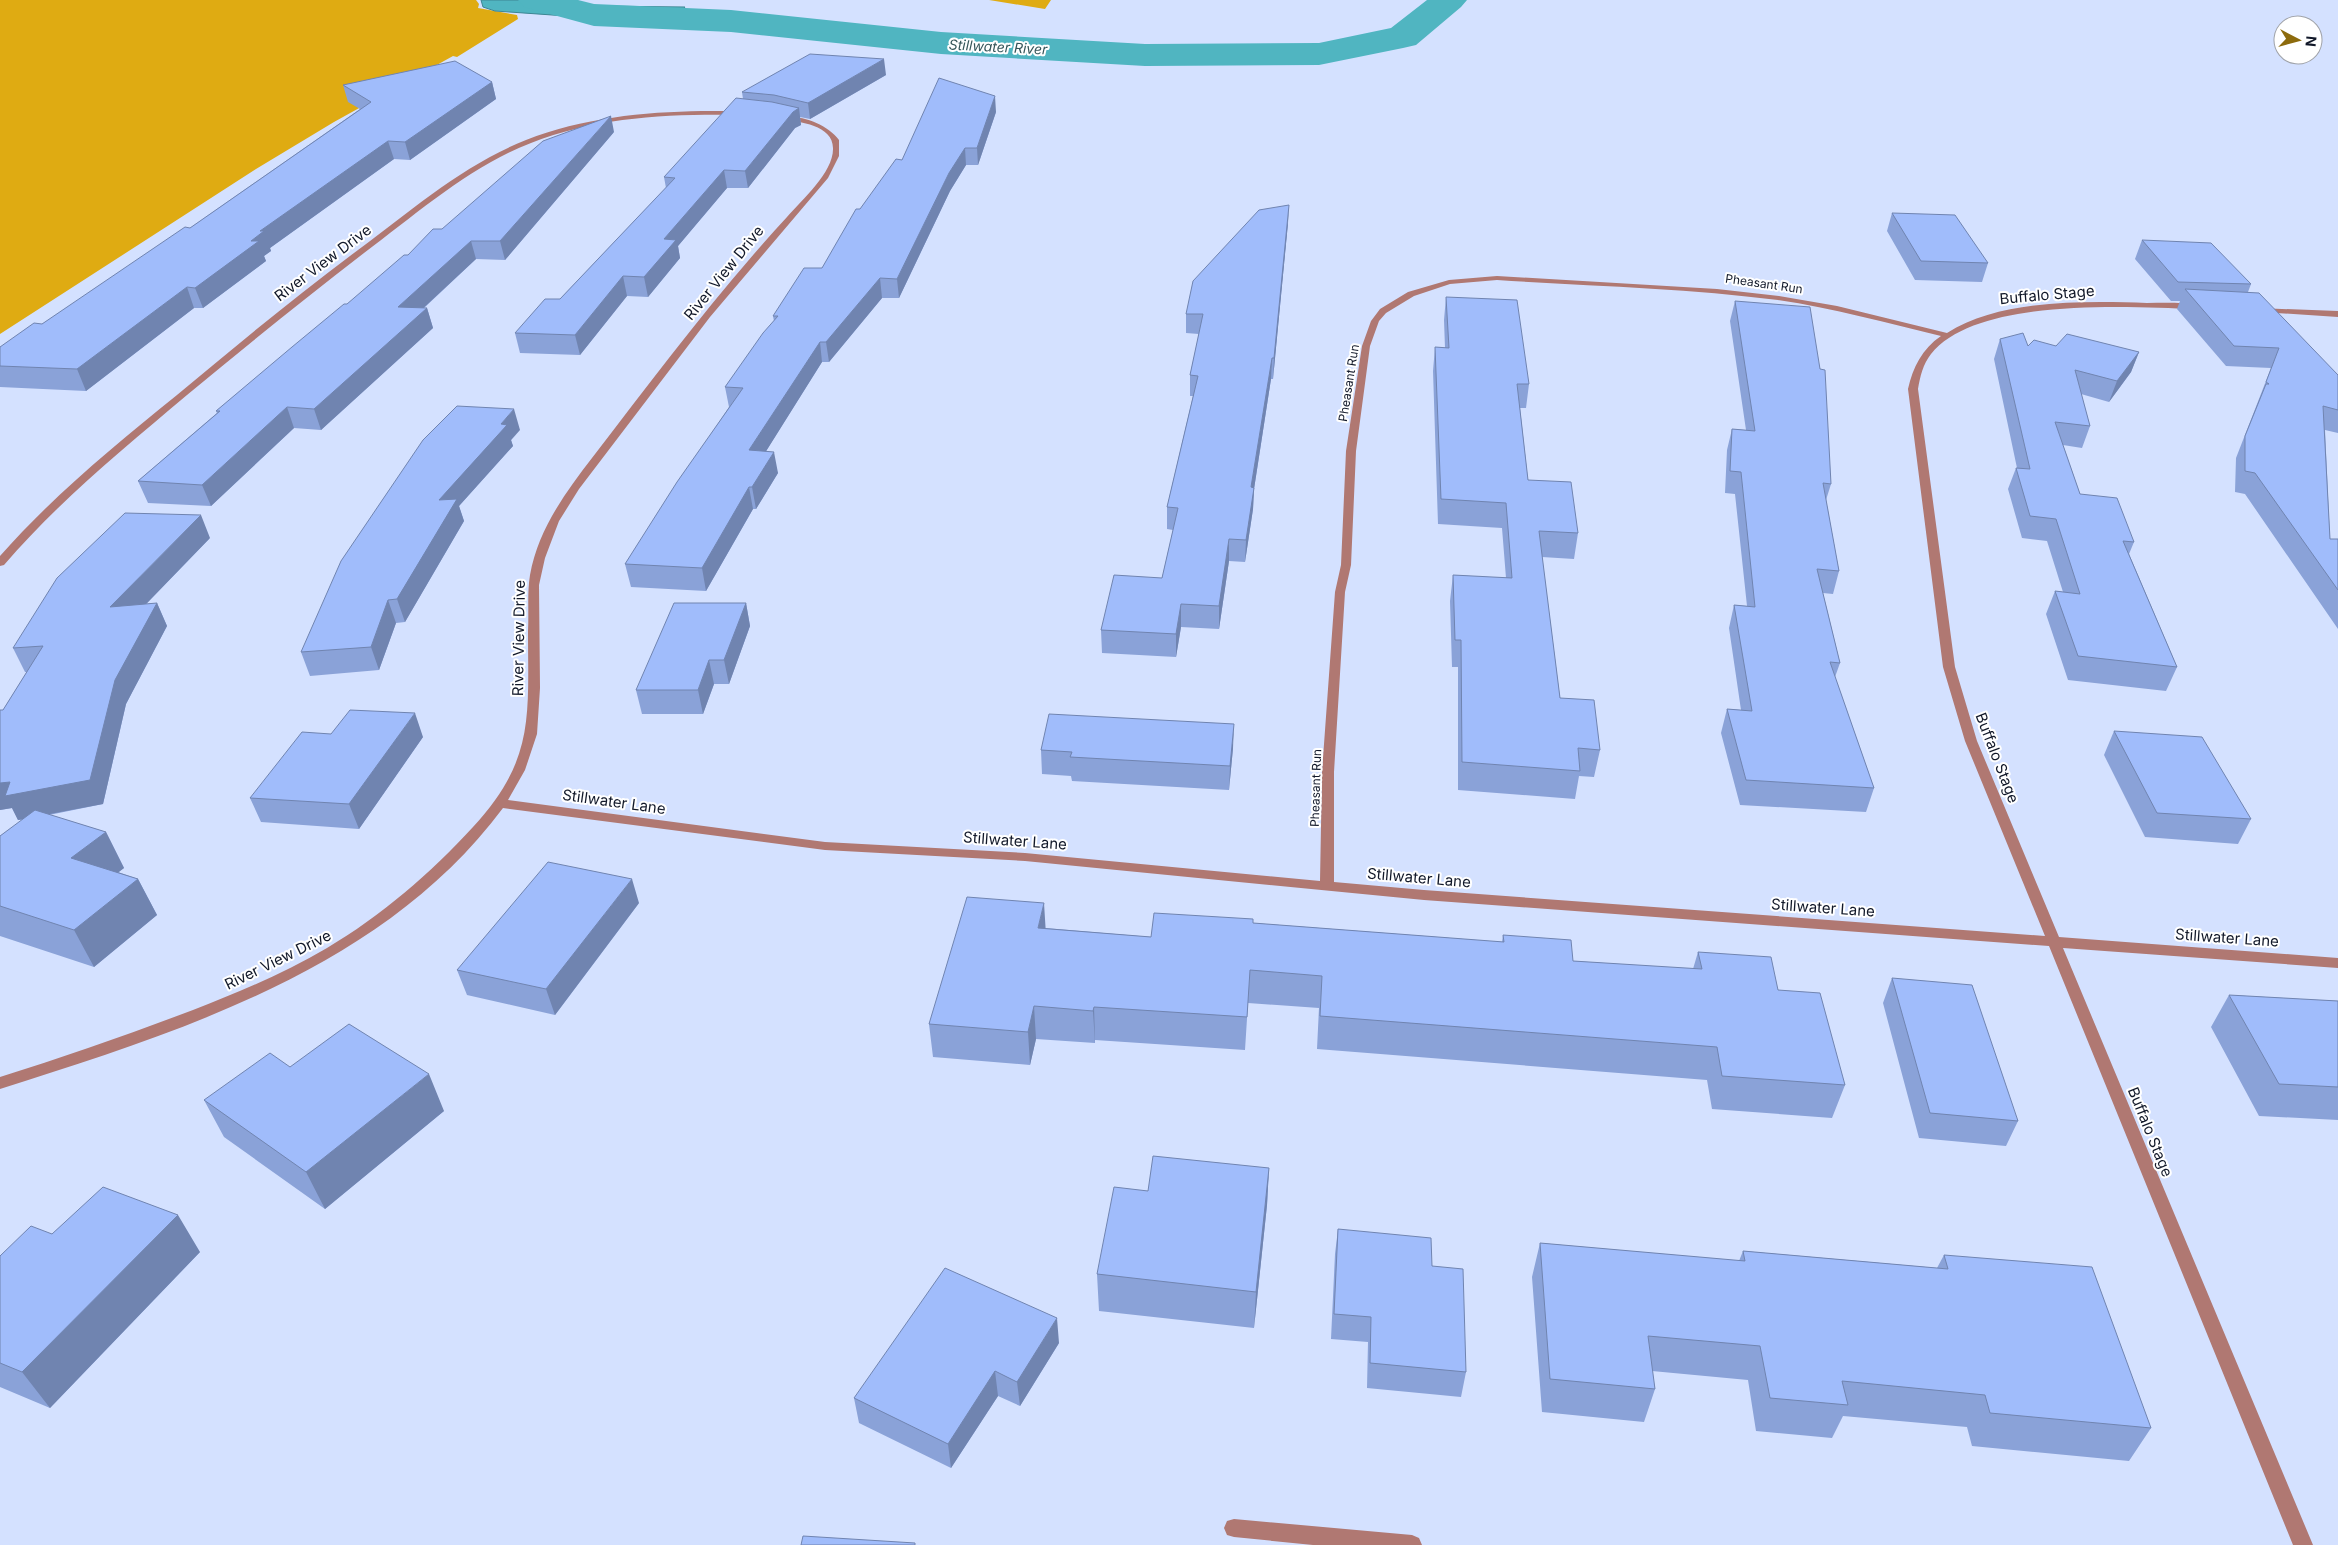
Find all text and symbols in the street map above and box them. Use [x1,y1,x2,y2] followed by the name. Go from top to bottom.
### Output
[2273,15,2323,65] north arrow
[948,35,1048,58] water label: Stillwater River
[2302,35,2320,48] text: N
[271,220,375,305] street label: River View Drive
[680,222,768,324] street label: River View Drive
[1724,271,1804,296] street label: Pheasant Run
[1999,281,2095,308] street label: Buffalo Stage
[1335,343,1362,423] street label: Pheasant Run
[508,580,529,696] street label: River View Drive
[1972,710,2023,806] street label: Buffalo Stage
[1307,749,1324,827] street label: Pheasant Run
[561,785,667,818] street label: Stillwater Lane
[962,827,1068,854] street label: Stillwater Lane
[1366,864,1472,891] street label: Stillwater Lane
[1770,894,1876,921] street label: Stillwater Lane
[2174,924,2280,951] street label: Stillwater Lane
[221,926,334,994] street label: River View Drive
[2124,1084,2177,1180] street label: Buffalo Stage

